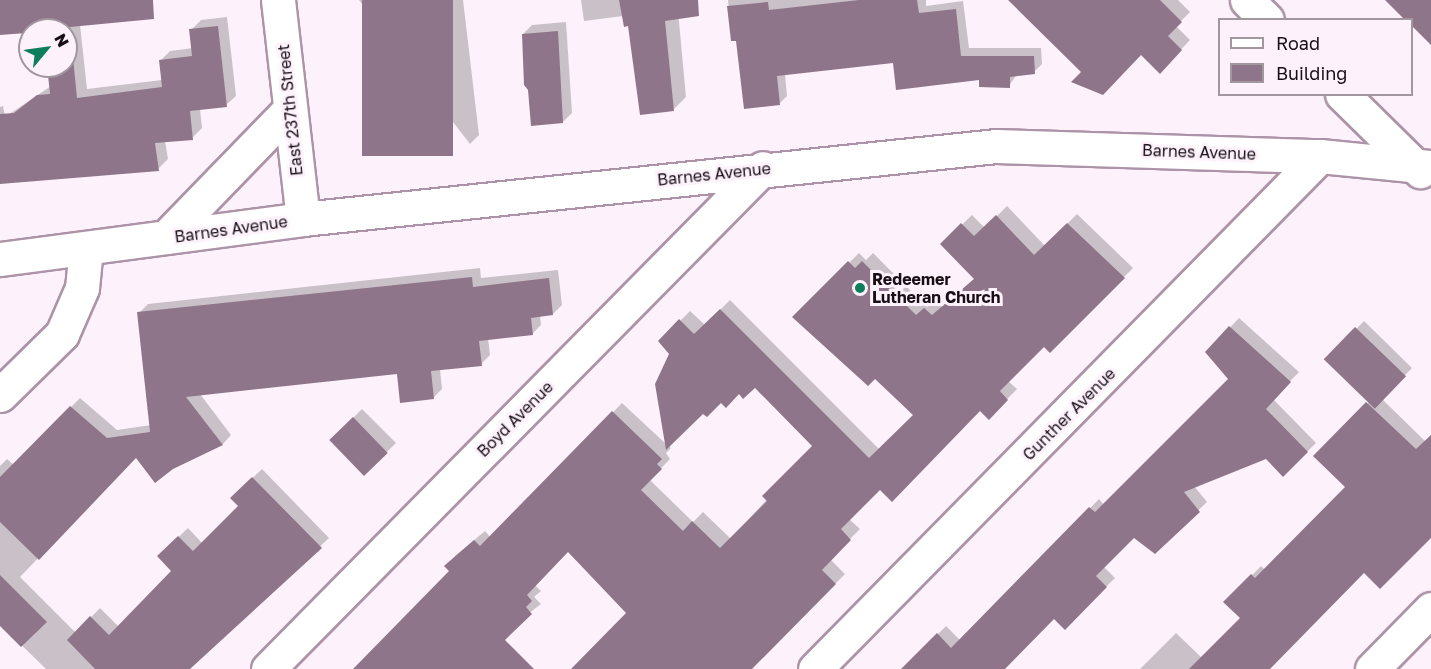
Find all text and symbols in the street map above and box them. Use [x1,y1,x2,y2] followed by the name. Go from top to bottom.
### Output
[18,18,78,78] north arrow
[1218,18,1413,96] legend
[50,30,74,50] text: N
[1276,32,1320,54] text: Road
[274,43,306,177] street label: East 237th Street
[1276,62,1347,84] text: Building
[1142,140,1256,164] street label: Barnes Avenue
[656,158,772,190] street label: Barnes Avenue
[173,212,289,246] street label: Barnes Avenue
[872,269,1000,307] place label: Redeemer Lutheran Church
[853,281,867,295] marker: Redeemer Lutheran Church
[1019,364,1119,464] street label: Gunther Avenue
[473,377,557,461] street label: Boyd Avenue

